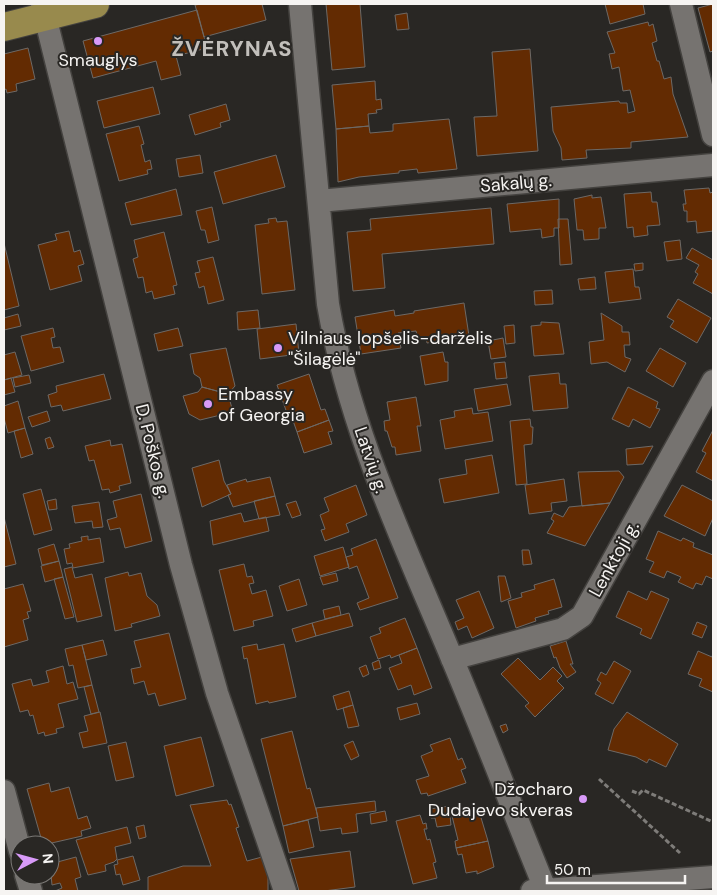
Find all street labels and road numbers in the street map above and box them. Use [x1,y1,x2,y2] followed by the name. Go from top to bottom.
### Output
[479,168,553,198] street label: Sakalų g.
[130,401,176,501] street label: D. Poškos g.
[348,424,394,496] street label: Latvių g.
[583,517,645,601] street label: Lenktoji g.

